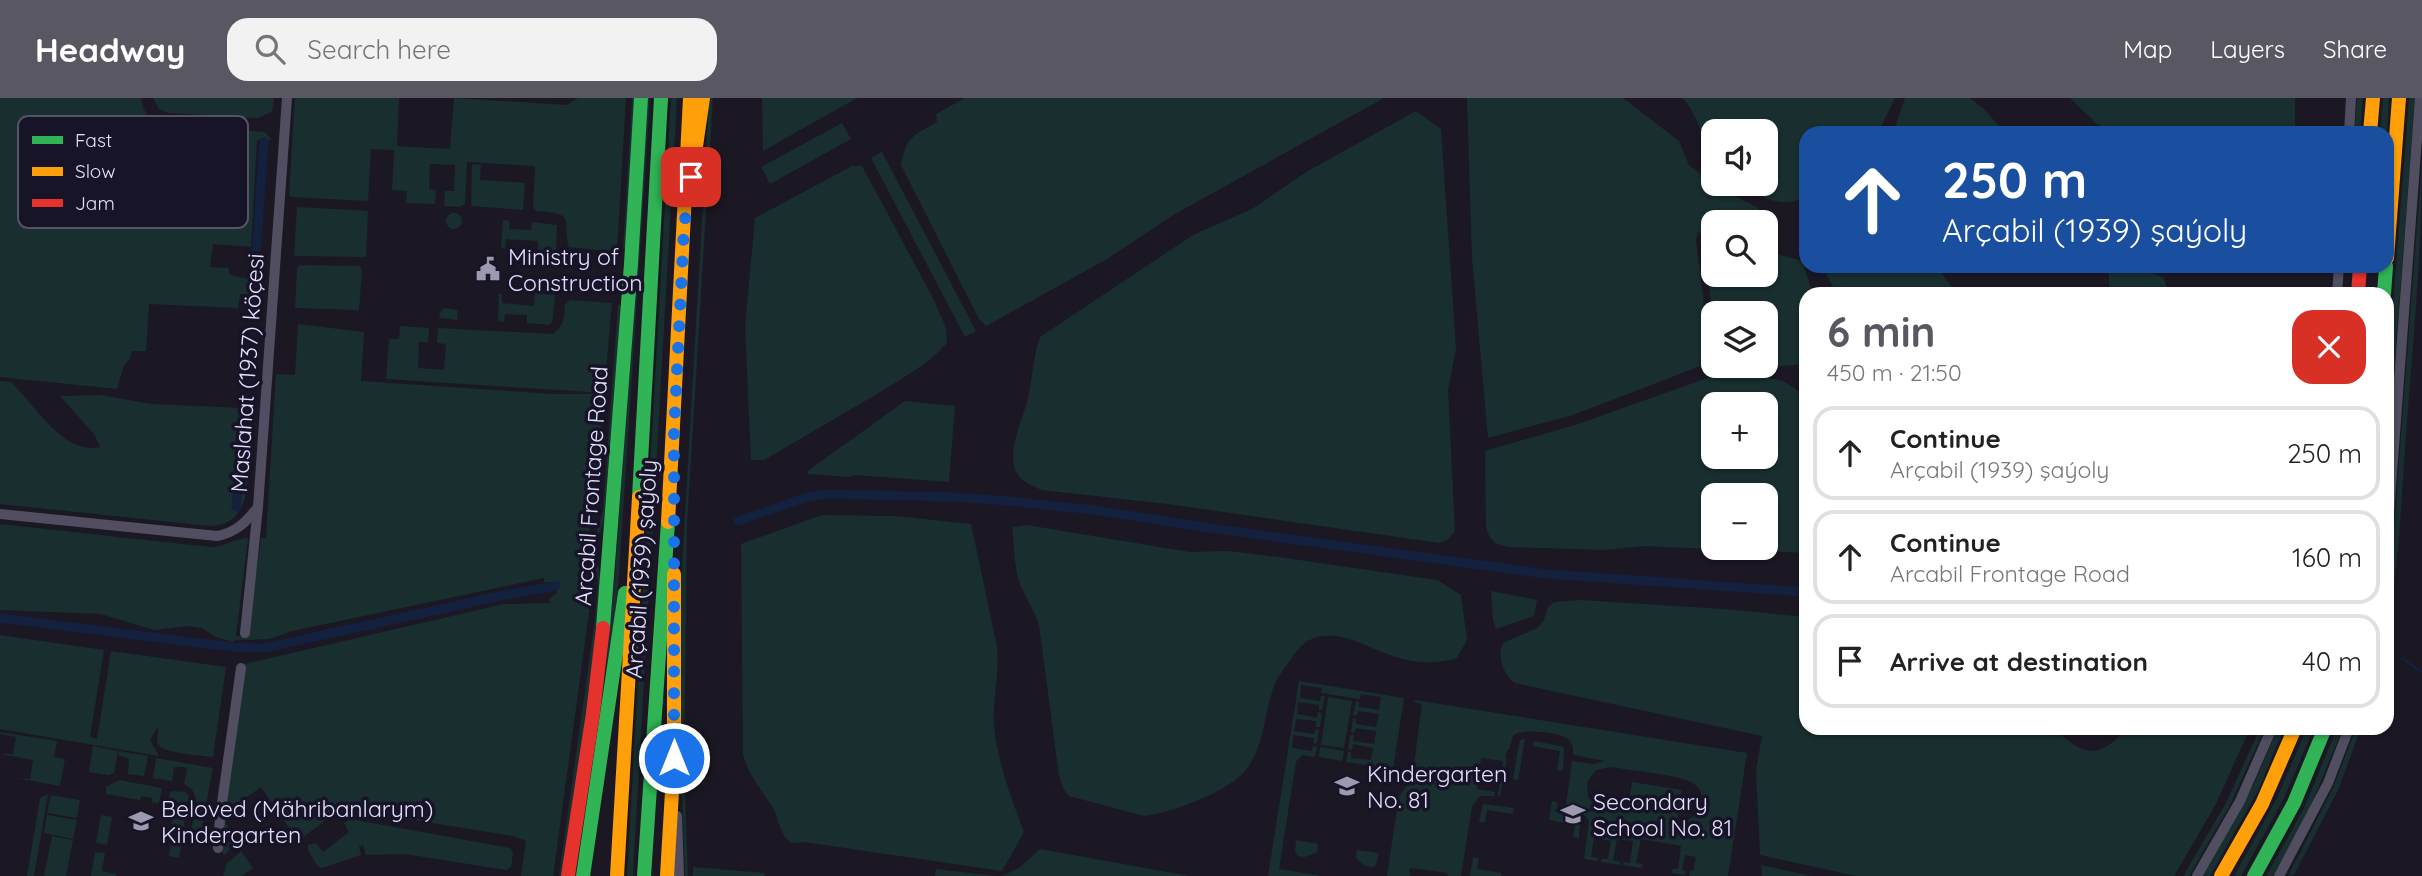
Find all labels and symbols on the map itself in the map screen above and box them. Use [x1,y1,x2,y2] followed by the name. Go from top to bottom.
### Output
[18,116,248,228] legend
[75,128,112,152] text: Fast
[661,147,721,207] pin
[75,159,116,183] text: Slow
[75,191,115,215] text: Jam
[508,242,643,297] place label: Ministry of Construction
[224,253,270,493] street label: Maslahat (1937) köçesi
[474,255,502,283] public building icon: Ministry of Construction
[568,365,614,607] street label: Arcabil Frontage Road
[619,459,663,679] street label: Arçabil (1939) şaýoly
[637,721,711,795] position arrow
[1367,759,1507,814] place label: Kindergarten No. 81
[1333,772,1361,800] school or university icon: Kindergarten No. 81
[1593,787,1732,842] place label: Secondary School No. 81
[161,794,433,849] place label: Beloved (Mähribanlarym) Kindergarten
[1559,800,1587,828] school or university icon: Secondary School No. 81
[127,807,155,835] school or university icon: Beloved (Mähribanlarym) Kindergarten

